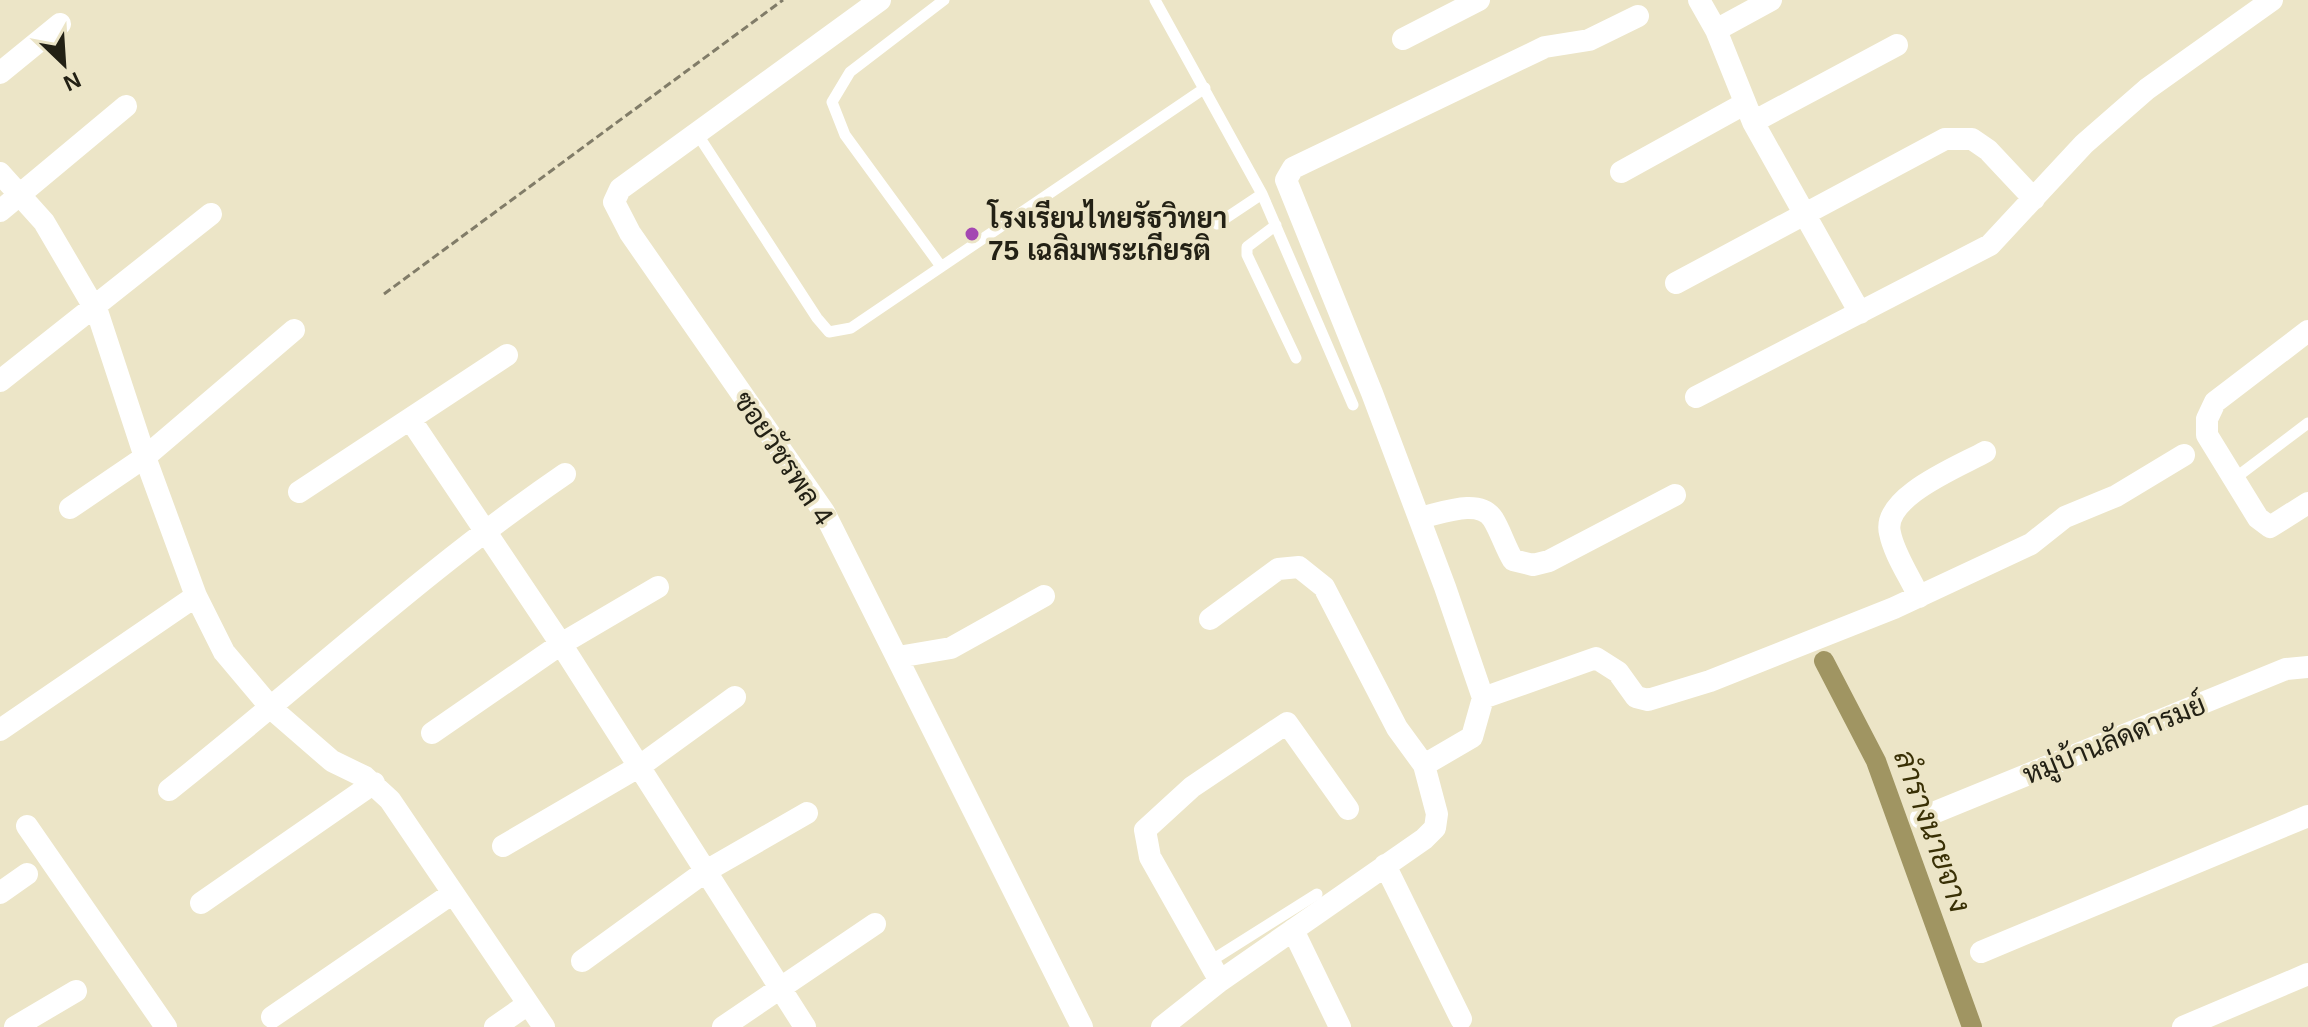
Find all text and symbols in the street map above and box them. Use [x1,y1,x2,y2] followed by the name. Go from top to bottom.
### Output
[24,24,104,104] north arrow
[60,67,85,96] text: N
[986,199,1227,266] place label: โรงเรียนไทยรัฐวิทยา 75 เฉลิมพระเกียรติ
[963,225,981,243] marker: โรงเรียนไทยรัฐวิทยา 75 เฉลิมพระเกียรติ
[728,384,842,531] street label: ซอยวัชรพล 4
[2017,685,2212,794] street label: หมู่บ้านลัดดารมย์
[1888,745,1977,916] water label: ลำรางนายจาง

